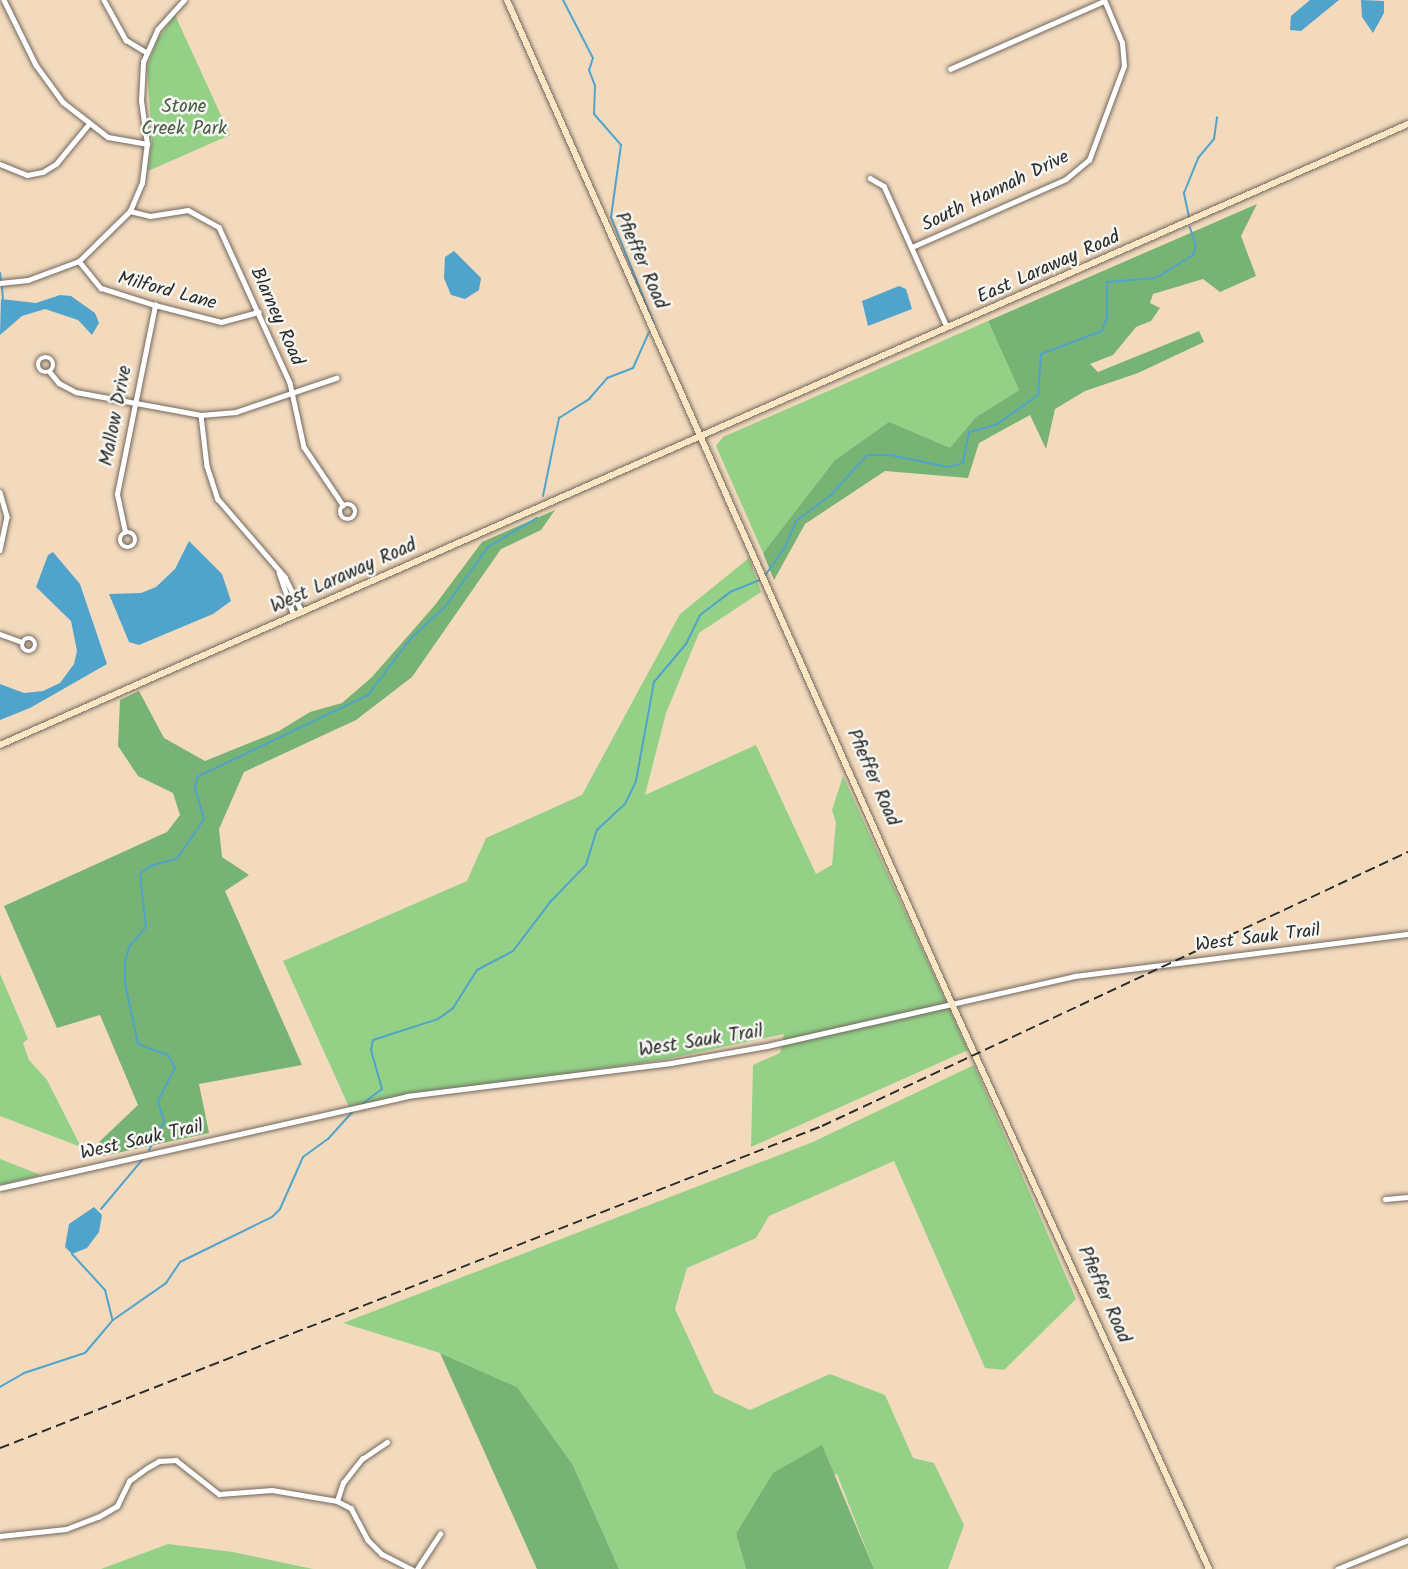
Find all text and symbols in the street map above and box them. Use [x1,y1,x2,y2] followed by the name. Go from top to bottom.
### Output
[141,97,227,141] park label: Stone Creek Park
[919,146,1073,238] street label: South Hannah Drive
[608,209,672,313] street label: Pfieffer Road
[974,226,1124,310] street label: East Laraway Road
[244,264,308,370] street label: Blarney Road
[115,268,219,316] street label: Milford Lane
[96,364,138,468] street label: Mallow Drive
[268,535,420,619] street label: West Laraway Road
[840,726,904,830] street label: Pfieffer Road
[1194,920,1322,958] street label: West Sauk Trail
[637,1021,765,1063] street label: West Sauk Trail
[78,1116,206,1166] street label: West Sauk Trail
[1071,1243,1135,1347] street label: Pfieffer Road

